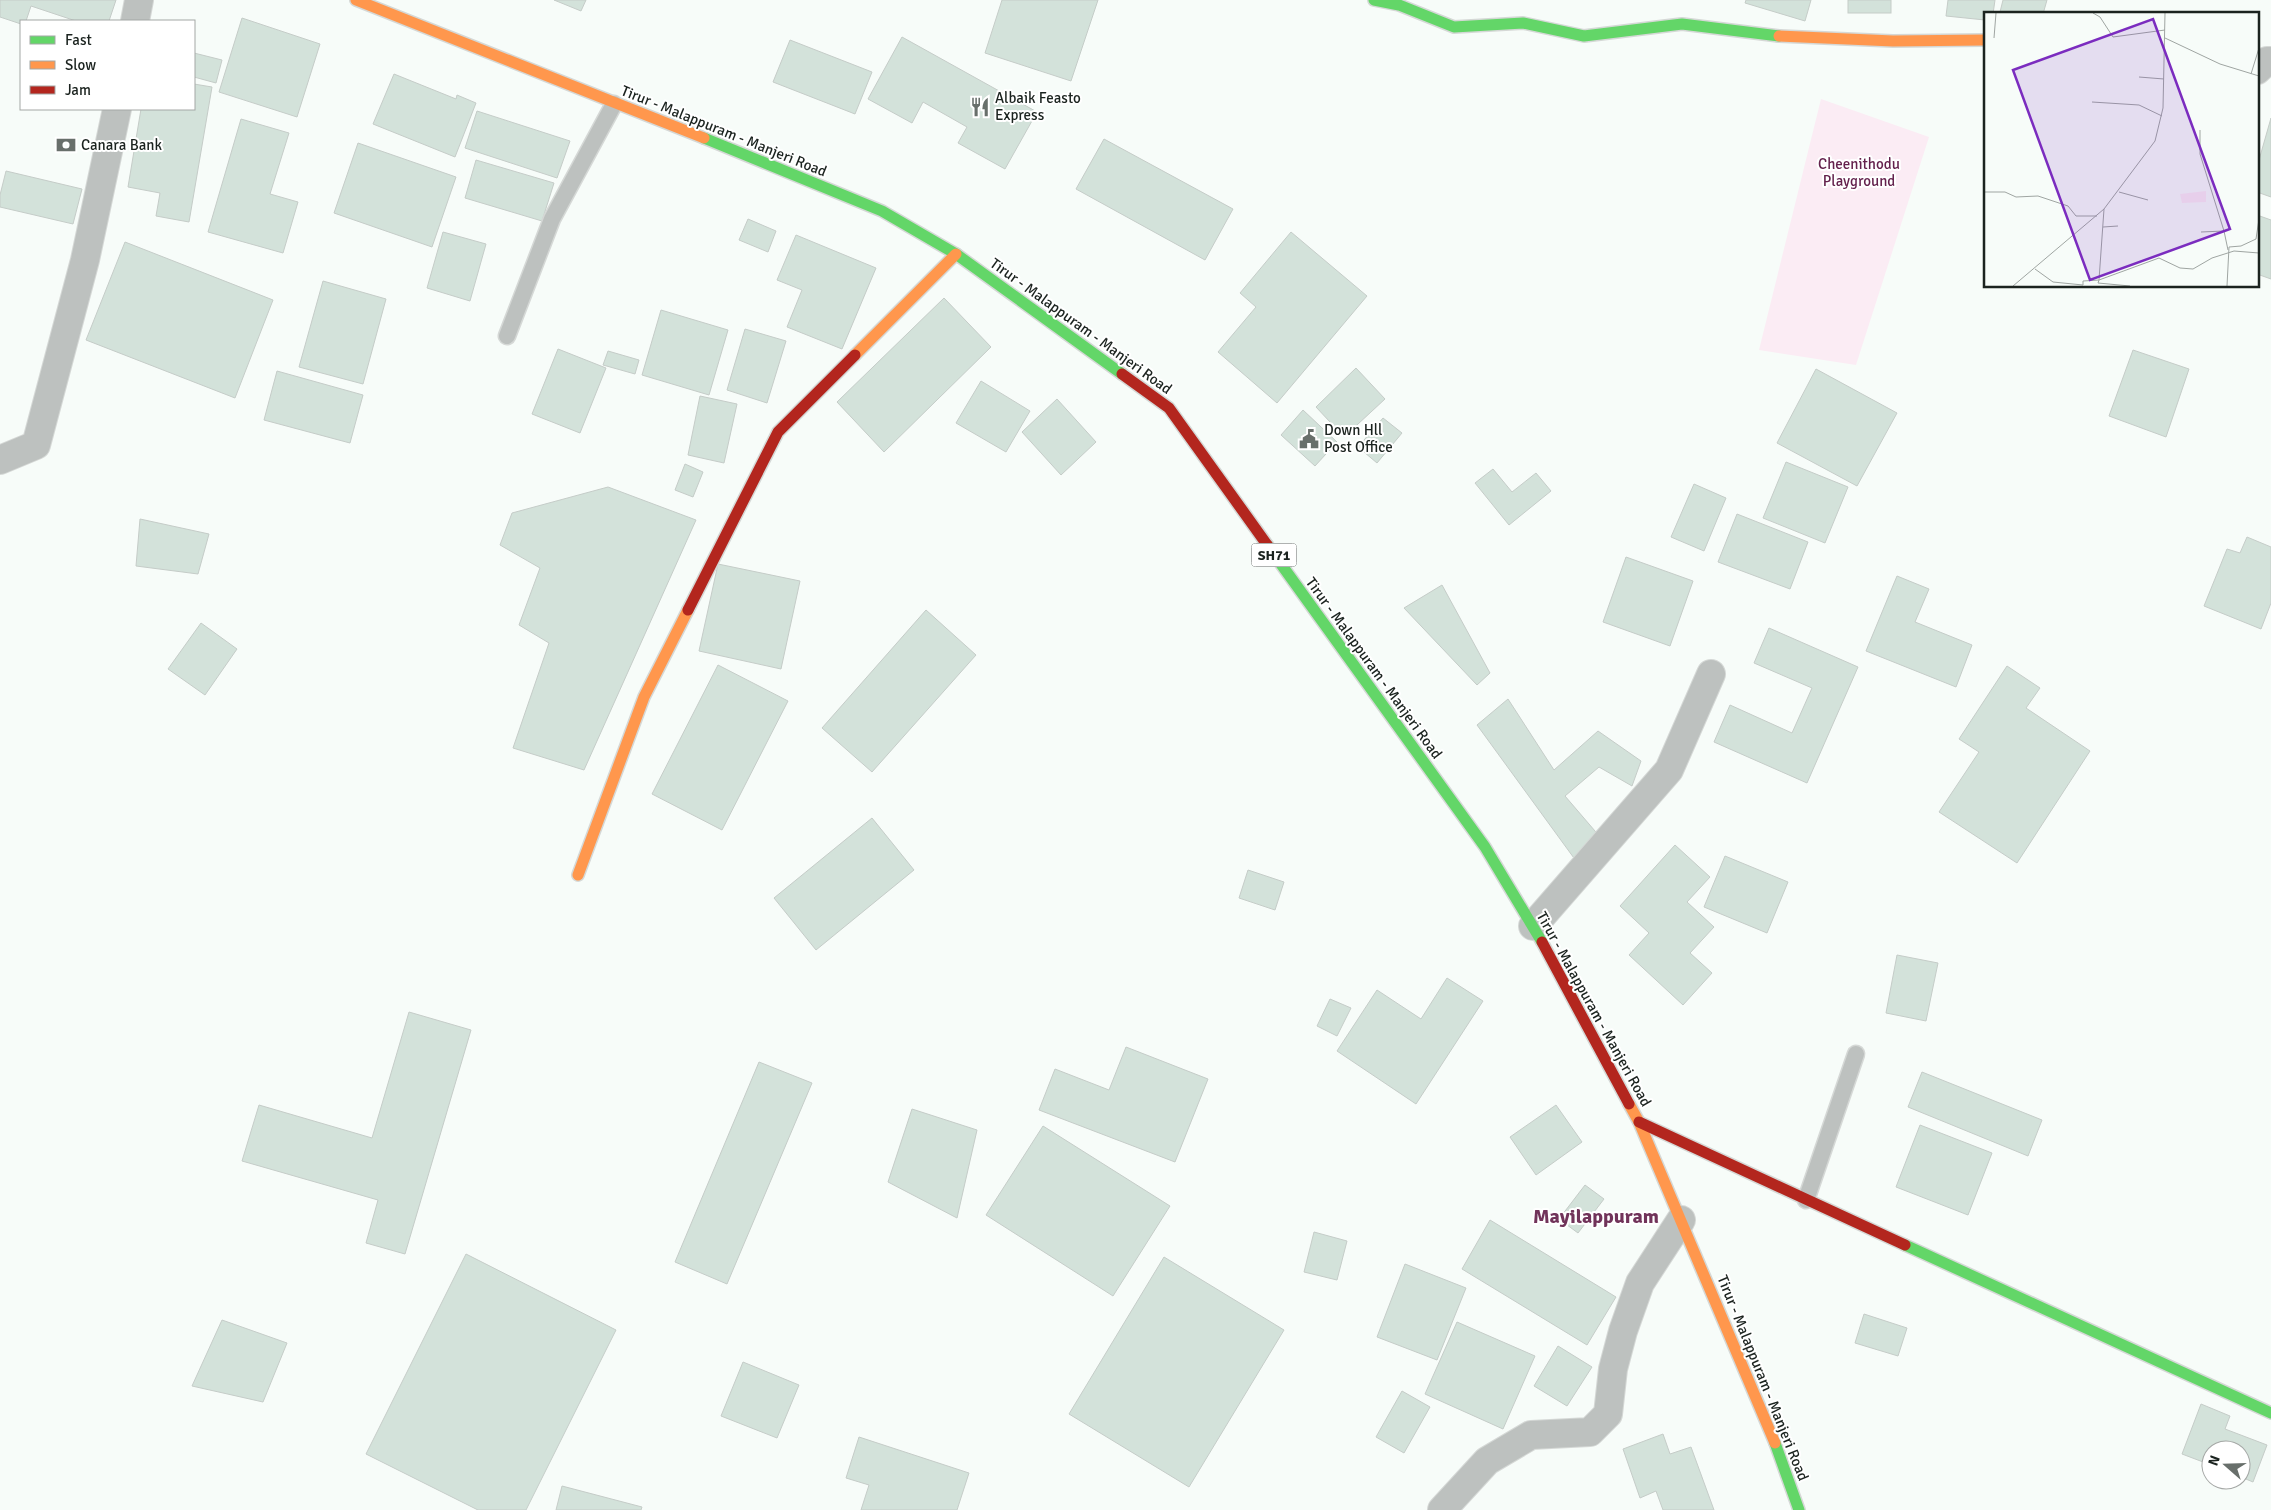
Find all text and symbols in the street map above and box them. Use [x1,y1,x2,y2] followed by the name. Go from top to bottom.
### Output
[1984,12,2258,288] inset map
[20,20,195,110] legend
[65,31,92,49] text: Fast
[65,56,96,74] text: Slow
[65,81,91,99] text: Jam
[619,81,829,181] street label: Tirur - Malappuram - Manjeri Road
[995,89,1081,124] place label: Albaik Feasto Express
[969,96,991,118] restaurant icon: Albaik Feasto Express
[55,134,77,156] bank icon: Canara Bank
[81,136,163,154] place label: Canara Bank
[1818,155,1900,190] park label: Cheenithodu Playground
[987,254,1175,398] street label: Tirur - Malappuram - Manjeri Road
[1324,421,1393,456] place label: Down Hll Post Office
[1298,428,1320,450] public building icon: Down Hll Post Office
[1252,544,1296,566] road number: SH71
[1302,574,1446,762] street label: Tirur - Malappuram - Manjeri Road
[1533,908,1655,1110] street label: Tirur - Malappuram - Manjeri Road
[1533,1204,1659,1229] district label: Mayilappuram
[1713,1273,1813,1483] street label: Tirur - Malappuram - Manjeri Road
[2201,1440,2251,1490] north arrow
[2205,1453,2224,1468] text: N

